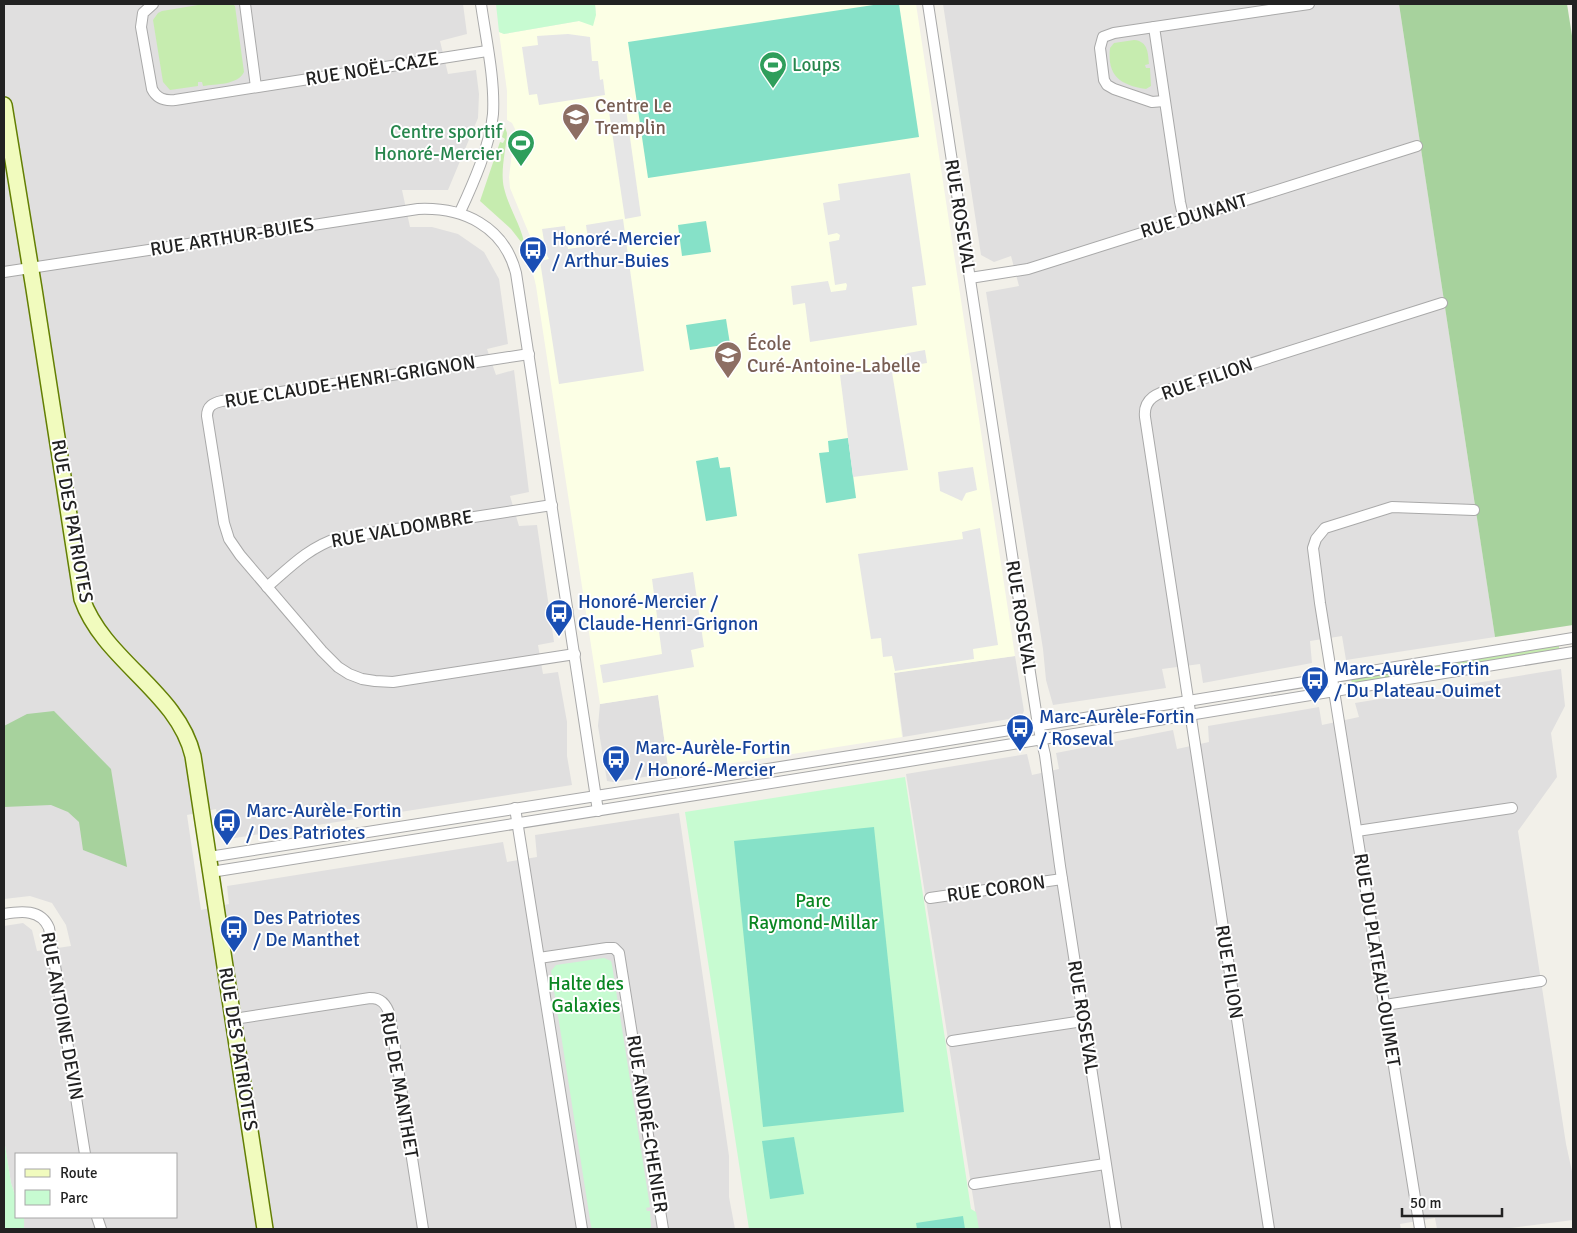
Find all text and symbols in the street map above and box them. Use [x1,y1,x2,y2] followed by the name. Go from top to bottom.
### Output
[304,47,440,91] street label: RUE NOËL-CAZE
[758,50,788,89] sports icon: Loups
[792,53,840,77] place label: Loups
[595,94,672,140] place label: Centre Le Tremplin
[561,102,591,141] school or university icon: Centre Le Tremplin
[374,120,504,166] place label: Centre sportif Honoré-Mercier
[506,128,536,167] sports icon: Centre sportif Honoré-Mercier
[939,157,981,275] street label: RUE ROSEVAL
[1138,188,1251,244] street label: RUE DUNANT
[148,212,316,262] street label: RUE ARTHUR-BUIES
[552,227,680,273] place label: Honoré-Mercier / Arthur-Buies
[518,235,548,274] bus stop icon: Honoré-Mercier / Arthur-Buies
[747,332,921,378] place label: École Curé-Antoine-Labelle
[713,340,743,379] school or university icon: École Curé-Antoine-Labelle
[223,350,477,414] street label: RUE CLAUDE-HENRI-GRIGNON
[1158,352,1256,406] street label: RUE FILION
[46,437,98,605] street label: RUE DES PATRIOTES
[329,505,475,553] street label: RUE VALDOMBRE
[1000,558,1042,676] street label: RUE ROSEVAL
[578,590,758,636] place label: Honoré-Mercier / Claude-Henri-Grignon
[544,598,574,637] bus stop icon: Honoré-Mercier / Claude-Henri-Grignon
[1334,657,1501,703] place label: Marc-Aurèle-Fortin / Du Plateau-Ouimet
[1300,665,1330,704] bus stop icon: Marc-Aurèle-Fortin / Du Plateau-Ouimet
[1039,705,1195,751] place label: Marc-Aurèle-Fortin / Roseval
[1005,713,1035,752] bus stop icon: Marc-Aurèle-Fortin / Roseval
[635,736,791,782] place label: Marc-Aurèle-Fortin / Honoré-Mercier
[601,744,631,783] bus stop icon: Marc-Aurèle-Fortin / Honoré-Mercier
[246,799,402,845] place label: Marc-Aurèle-Fortin / Des Patriotes
[212,807,242,846] bus stop icon: Marc-Aurèle-Fortin / Des Patriotes
[1348,851,1406,1069] street label: RUE DU PLATEAU-OUIMET
[945,870,1047,908] street label: RUE CORON
[748,889,878,935] park label: Parc Raymond-Millar
[253,906,360,952] place label: Des Patriotes / De Manthet
[219,914,249,953] bus stop icon: Des Patriotes / De Manthet
[1210,923,1248,1021] street label: RUE FILION
[35,930,89,1102] street label: RUE ANTOINE DEVIN
[1062,958,1104,1076] street label: RUE ROSEVAL
[213,965,263,1133] street label: RUE DES PATRIOTES
[548,972,624,1018] park label: Halte des Galaxies
[374,1010,424,1161] street label: RUE DE MANTHET
[621,1033,673,1215] street label: RUE ANDRÉ-CHENIER
[15,1153,178,1218] legend
[60,1164,97,1182] text: Route
[1402,1186,1502,1218] scale bar
[60,1189,88,1207] text: Parc
[1410,1194,1441,1212] text: 50 m

